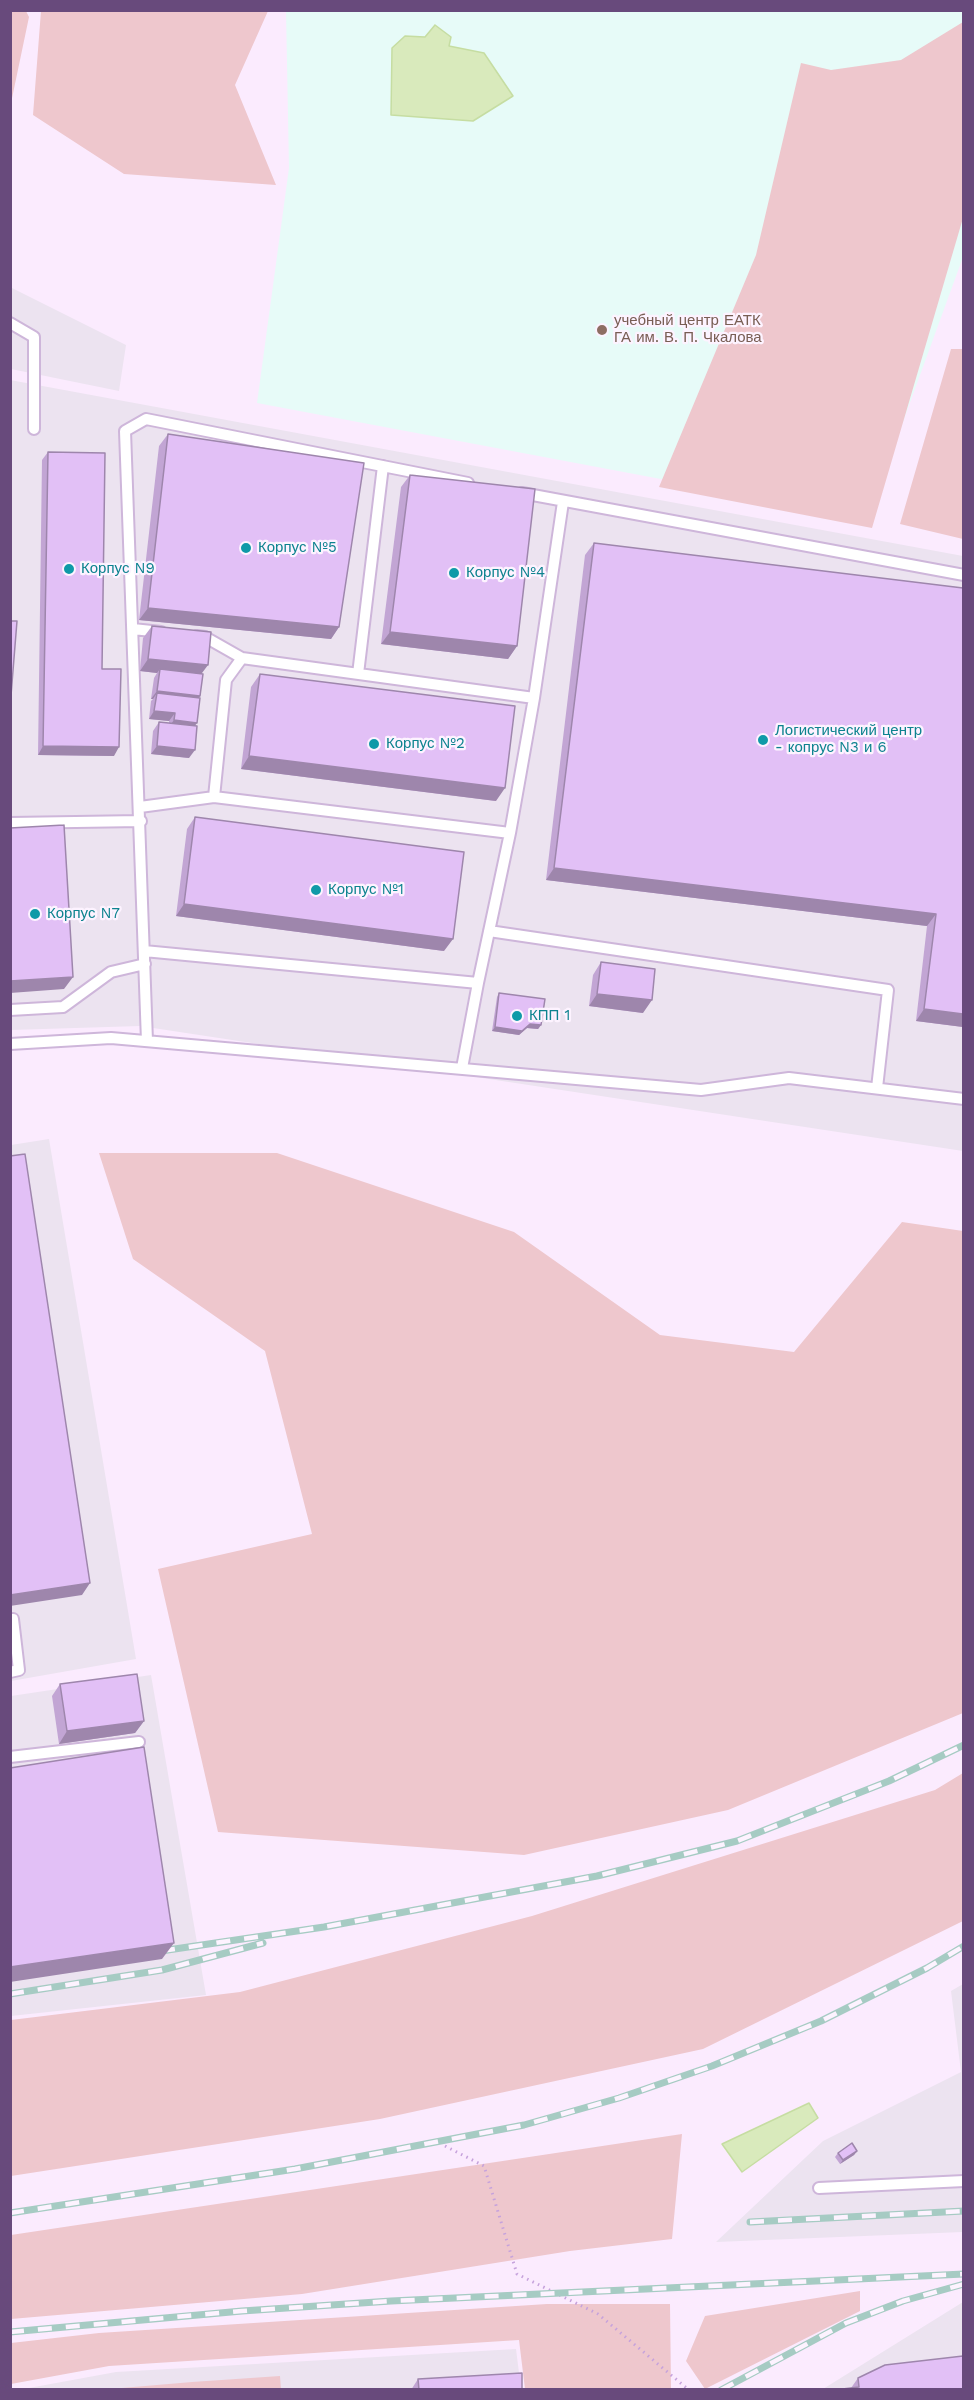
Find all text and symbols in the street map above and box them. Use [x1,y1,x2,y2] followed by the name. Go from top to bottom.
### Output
[614,312,762,347] place label: учебный центр ЕАТК ГА им. В. П. Чкалова
[595,323,609,337] marker: учебный центр ЕАТК ГА им. В. П. Чкалова
[258,539,337,557] place label: Корпус №5
[239,541,253,555] marker: Корпус №5
[81,560,155,578] place label: Корпус N9
[62,562,76,576] marker: Корпус N9
[466,564,545,582] place label: Корпус №4
[447,566,461,580] marker: Корпус №4
[775,722,922,757] place label: Логистический центр - копрус N3 и 6
[756,733,770,747] marker: Логистический центр - копрус N3 и 6
[386,735,465,753] place label: Корпус №2
[367,737,381,751] marker: Корпус №2
[328,881,404,899] place label: Корпус №1
[309,883,323,897] marker: Корпус №1
[47,905,120,923] place label: Корпус N7
[28,907,42,921] marker: Корпус N7
[529,1007,570,1025] place label: КПП 1
[510,1009,524,1023] marker: КПП 1

